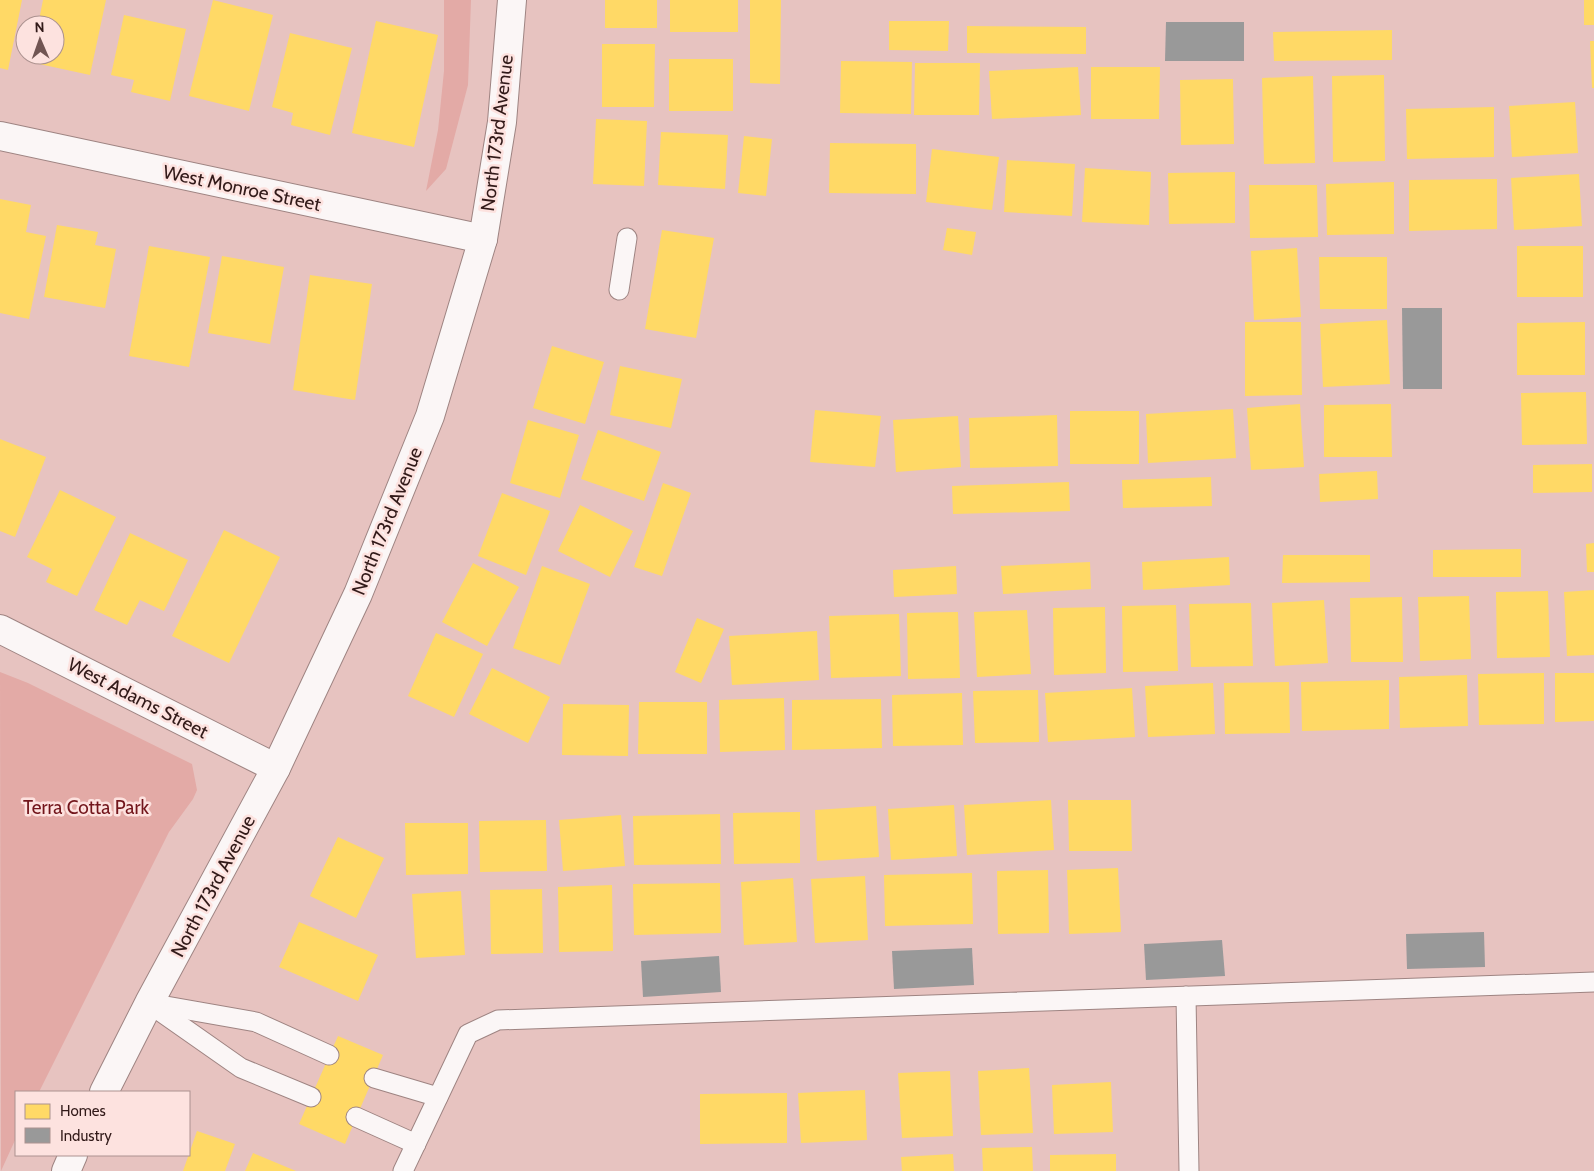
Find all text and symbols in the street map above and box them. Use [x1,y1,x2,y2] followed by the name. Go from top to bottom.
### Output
[15,15,65,65] north arrow
[34,18,45,36] text: N
[476,53,518,213] street label: North 173rd Avenue
[161,160,324,216] street label: West Monroe Street
[347,443,427,598] street label: North 173rd Avenue
[64,653,212,744] street label: West Adams Street
[23,796,149,819] park label: Terra Cotta Park
[166,811,260,961] street label: North 173rd Avenue
[15,1091,190,1156] legend
[60,1102,106,1120] text: Homes
[60,1127,112,1145] text: Industry

